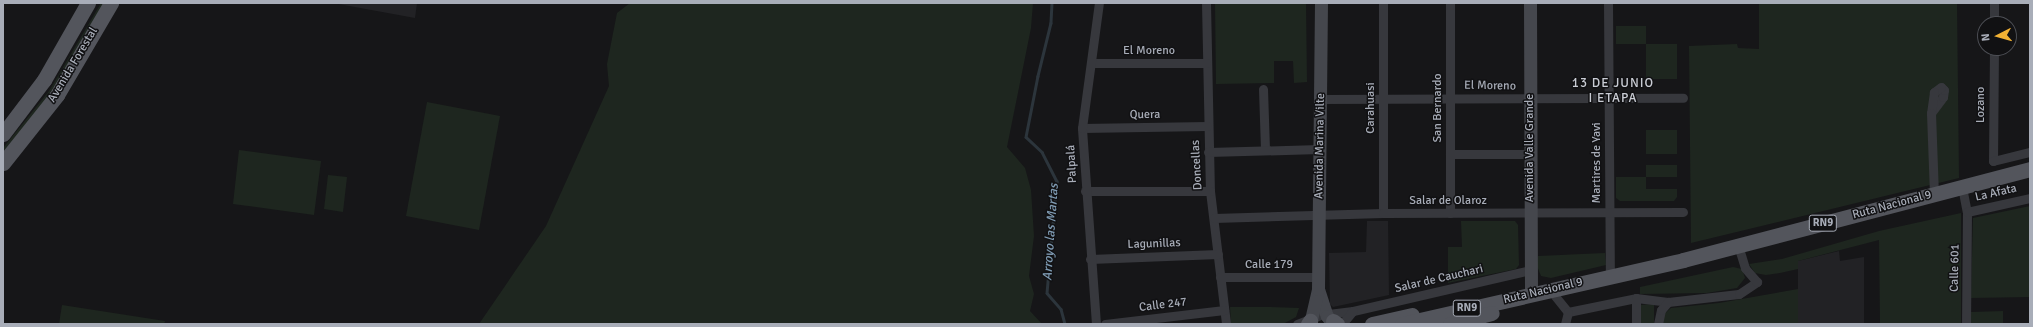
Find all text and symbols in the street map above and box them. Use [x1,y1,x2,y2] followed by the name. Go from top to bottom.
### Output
[1977,16,2017,56] north arrow
[45,25,101,105] street label: Avenida Forestal
[1979,33,1992,42] text: N
[1123,44,1175,58] street label: El Moreno
[1431,73,1445,143] street label: San Bernardo
[1572,76,1654,107] district label: 13 DE JUNIO I ETAPA
[1464,78,1516,94] street label: El Moreno
[1364,82,1378,134] street label: Carahuasi
[1974,87,1988,123] street label: Lozano
[1312,93,1328,199] street label: Avenida Marina Vilte
[1523,94,1537,202] street label: Avenida Valle Grande
[1129,108,1161,122] street label: Quera
[1590,122,1604,204] street label: Martires de Yavi
[1188,139,1206,191] street label: Doncellas
[1064,145,1080,183] street label: Palpalá
[1974,181,2018,205] street label: La Afata
[1040,183,1062,281] water label: Arroyo las Martas
[1851,188,1933,222] street label: Ruta Nacional 9
[1409,194,1487,208] street label: Salar de Olaroz
[1808,214,1838,232] road number: RN9
[1127,236,1181,252] street label: Lagunillas
[1947,244,1963,292] street label: Calle 601
[1245,258,1293,272] street label: Calle 179
[1393,262,1485,296] street label: Salar de Cauchari
[1502,275,1584,307] street label: Ruta Nacional 9
[1138,295,1188,315] street label: Calle 247
[1452,299,1482,317] road number: RN9

